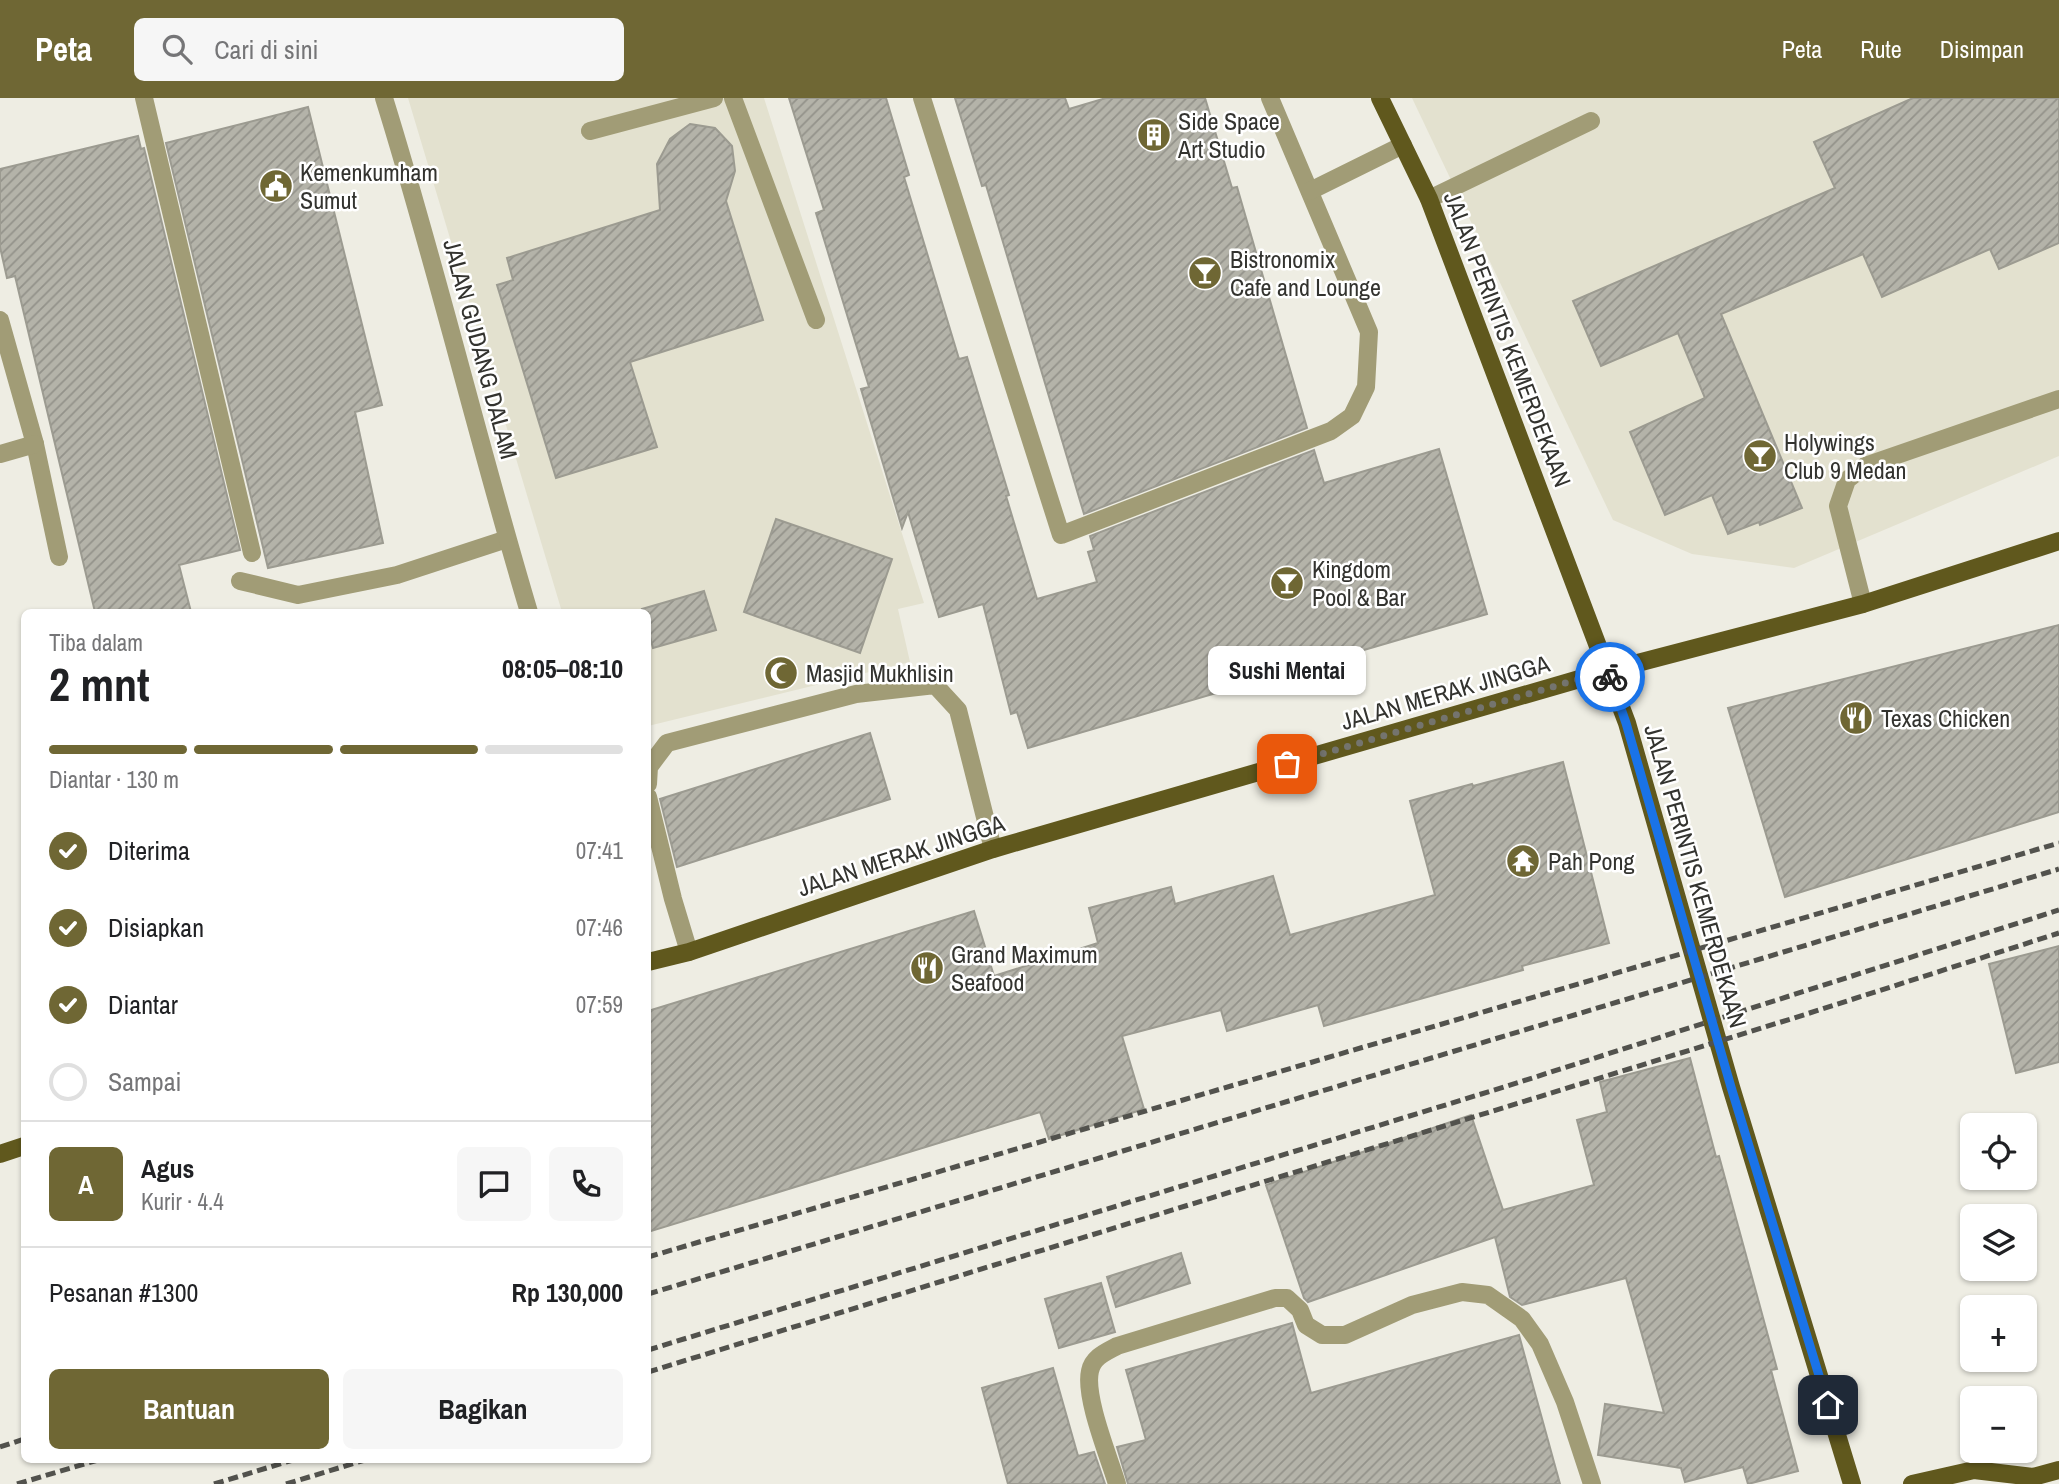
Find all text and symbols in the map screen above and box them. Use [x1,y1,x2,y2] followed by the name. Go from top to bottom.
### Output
[134,18,624,81] search box
[35,27,92,71] text: Peta
[158,30,196,68] icon: search
[214,32,318,67] text: Cari di sini
[1782,33,1822,65] text: Peta
[1860,33,1902,65] text: Rute
[1940,33,2024,65] text: Disimpan
[1177,105,1280,165] place label: Side Space Art Studio
[1135,116,1173,154] building icon: Side Space Art Studio
[300,156,438,216] place label: Kemenkumham Sumut
[257,167,295,205] public building icon: Kemenkumham Sumut
[1437,187,1579,491] street label: JALAN PERINTIS KEMERDEKAAN
[436,236,526,462] street label: JALAN GUDANG DALAM
[1230,243,1381,303] place label: Bistronomix Cafe and Lounge
[1186,254,1224,292] bar icon: Bistronomix Cafe and Lounge
[1784,426,1907,486] place label: Holywings Club 9 Medan
[1741,437,1779,475] bar icon: Holywings Club 9 Medan
[1312,553,1407,613] place label: Kingdom Pool & Bar
[1268,564,1306,602] bar icon: Kingdom Pool & Bar
[49,627,143,658] text: Tiba dalam
[1575,642,1645,712] courier
[1208,645,1366,694] callout: Sushi Mentai
[1337,647,1554,737] street label: JALAN MERAK JINGGA
[502,651,623,686] text: 08:05–08:10
[49,653,150,715] text: 2 mnt
[762,654,800,692] mosque icon: Masjid Mukhlisin
[1229,655,1345,686] text: Sushi Mentai
[806,657,954,689] place label: Masjid Mukhlisin
[1591,658,1629,696] icon: bike
[1837,699,1875,737] restaurant icon: Texas Chicken
[1881,702,2010,734] place label: Texas Chicken
[1637,721,1755,1031] street label: JALAN PERINTIS KEMERDEKAAN
[1257,734,1317,794] pin
[1268,745,1306,783] icon: bag
[49,764,179,795] text: Diantar · 130 m
[794,806,1009,904] street label: JALAN MERAK JINGGA
[49,832,87,870] icon: check
[108,833,190,868] text: Diterima
[576,835,623,866] text: 07:41
[1504,842,1542,880] temple icon: Pah Pong
[1548,845,1635,877] place label: Pah Pong
[49,909,87,947] icon: check
[108,910,204,945] text: Disiapkan
[576,912,623,943] text: 07:46
[951,938,1098,998] place label: Grand Maximum Seafood
[908,949,946,987] restaurant icon: Grand Maximum Seafood
[49,986,87,1024] icon: check
[108,987,178,1022] text: Diantar
[576,989,623,1020] text: 07:59
[108,1064,181,1099] text: Sampai
[1960,1113,2037,1463] map controls
[1960,1113,2037,1190] button: locate
[457,1147,531,1221] button: chat
[549,1147,623,1221] button: phone
[141,1151,194,1186] text: Agus
[78,1167,94,1202] text: A
[141,1186,224,1217] text: Kurir · 4.4
[1960,1204,2037,1281] button: layers
[49,1275,198,1310] text: Pesanan #1300
[512,1275,623,1310] text: Rp 130,000
[1960,1295,2037,1372] button: +
[49,1369,329,1449] button: Bantuan
[343,1369,623,1449] button: Bagikan
[1798,1375,1858,1435] pin
[1809,1386,1847,1424] icon: home
[1960,1386,2037,1463] button: −

